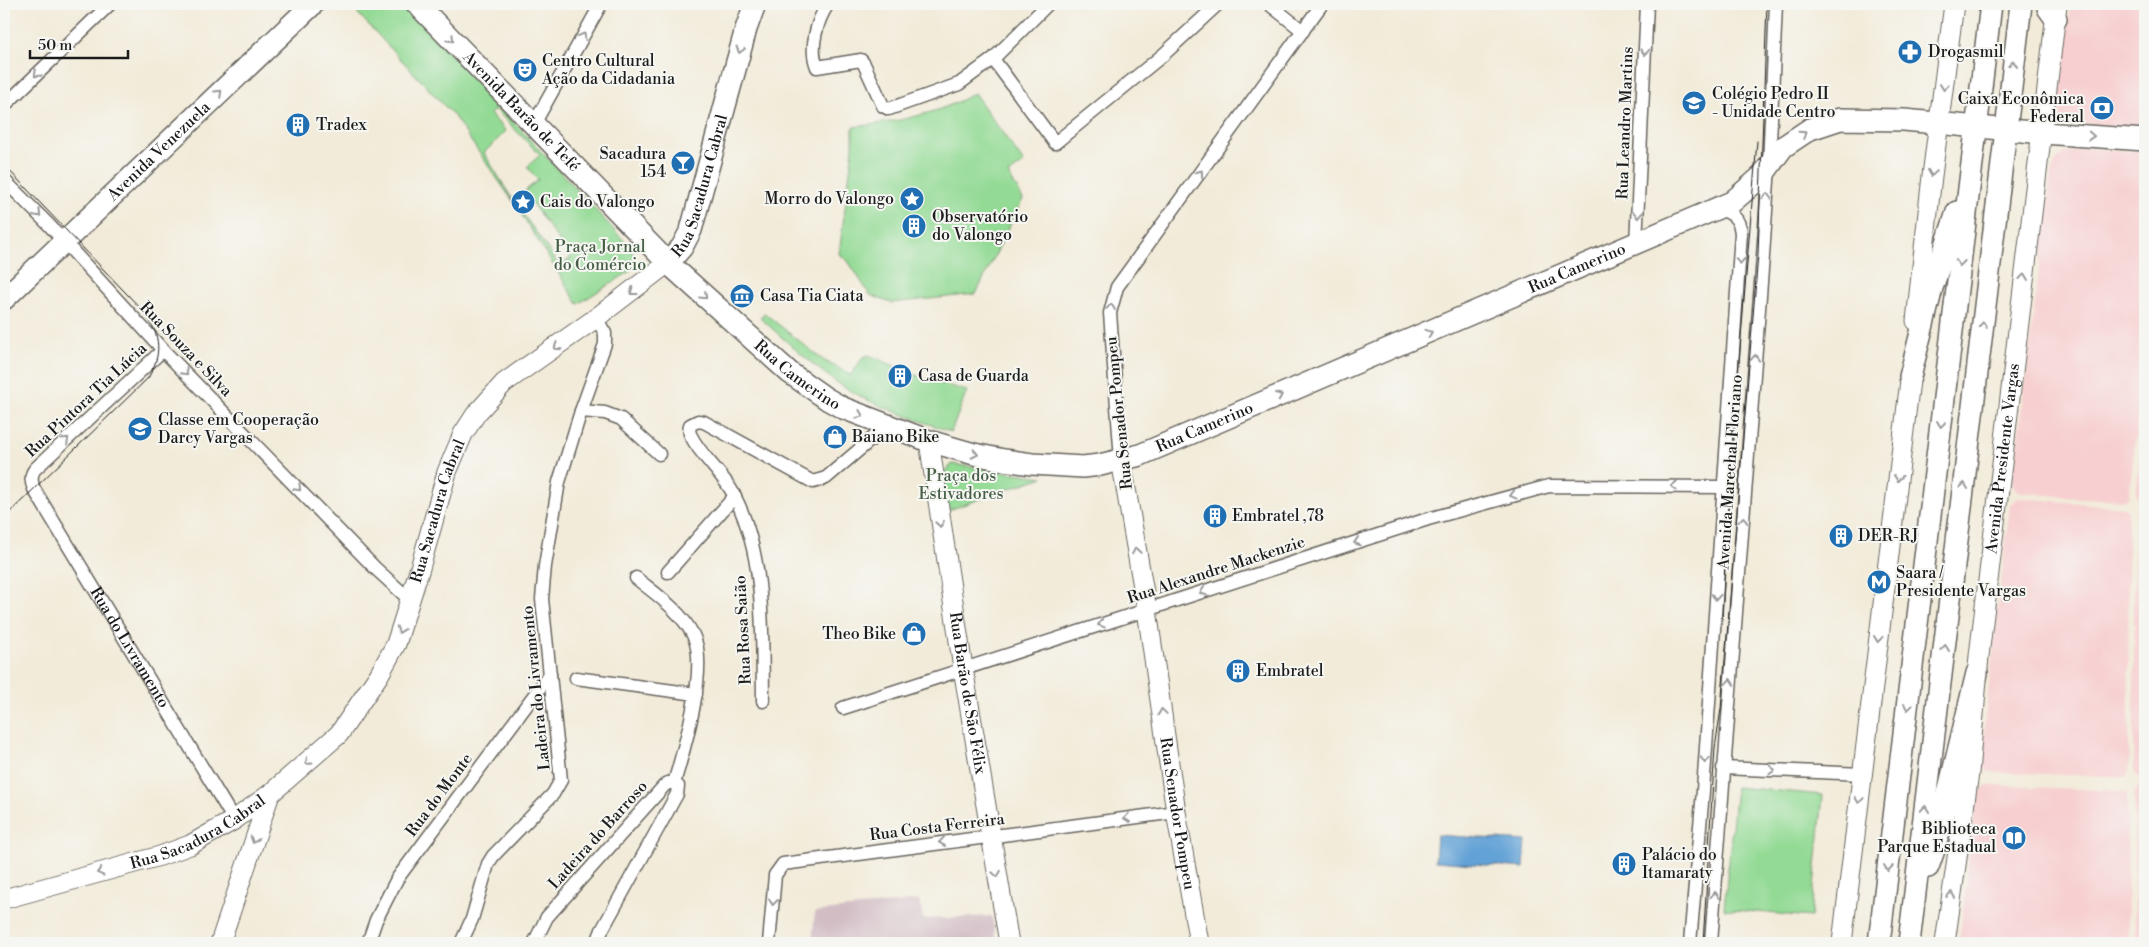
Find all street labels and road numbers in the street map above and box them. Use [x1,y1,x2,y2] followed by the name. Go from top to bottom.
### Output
[1612,46,1638,200] street label: Rua Leandro Martins
[458,47,584,176] street label: Avenida Barão de Tefé
[102,97,215,206] street label: Avenida Venezuela
[667,112,732,262] street label: Rua Sacadura Cabral
[1525,239,1629,298] street label: Rua Camerino
[136,297,237,401] street label: Rua Souza e Silva
[1101,335,1137,491] street label: Rua Senador Pompeu
[750,336,844,414] street label: Rua Camerino
[21,338,152,462] street label: Rua Pintora Tia Lúcia
[1981,362,2024,556] street label: Avenida Presidente Vargas
[1713,374,1747,571] street label: Avenida Marechal Floriano
[1153,398,1256,457] street label: Rua Camerino
[406,436,470,586] street label: Rua Sacadura Cabral
[1125,532,1307,608] street label: Rua Alexandre Mackenzie
[730,575,756,685] street label: Rua Rosa Saião
[85,583,174,712] street label: Rua do Livramento
[517,605,555,771] street label: Ladeira do Livramento
[945,611,991,777] street label: Rua Barão de São Félix
[1155,736,1199,891] street label: Rua Senador Pompeu
[401,749,477,841] street label: Rua do Monte
[544,777,652,893] street label: Ladeira do Barroso
[128,790,270,874] street label: Rua Sacadura Cabral
[868,809,1007,845] street label: Rua Costa Ferreira

